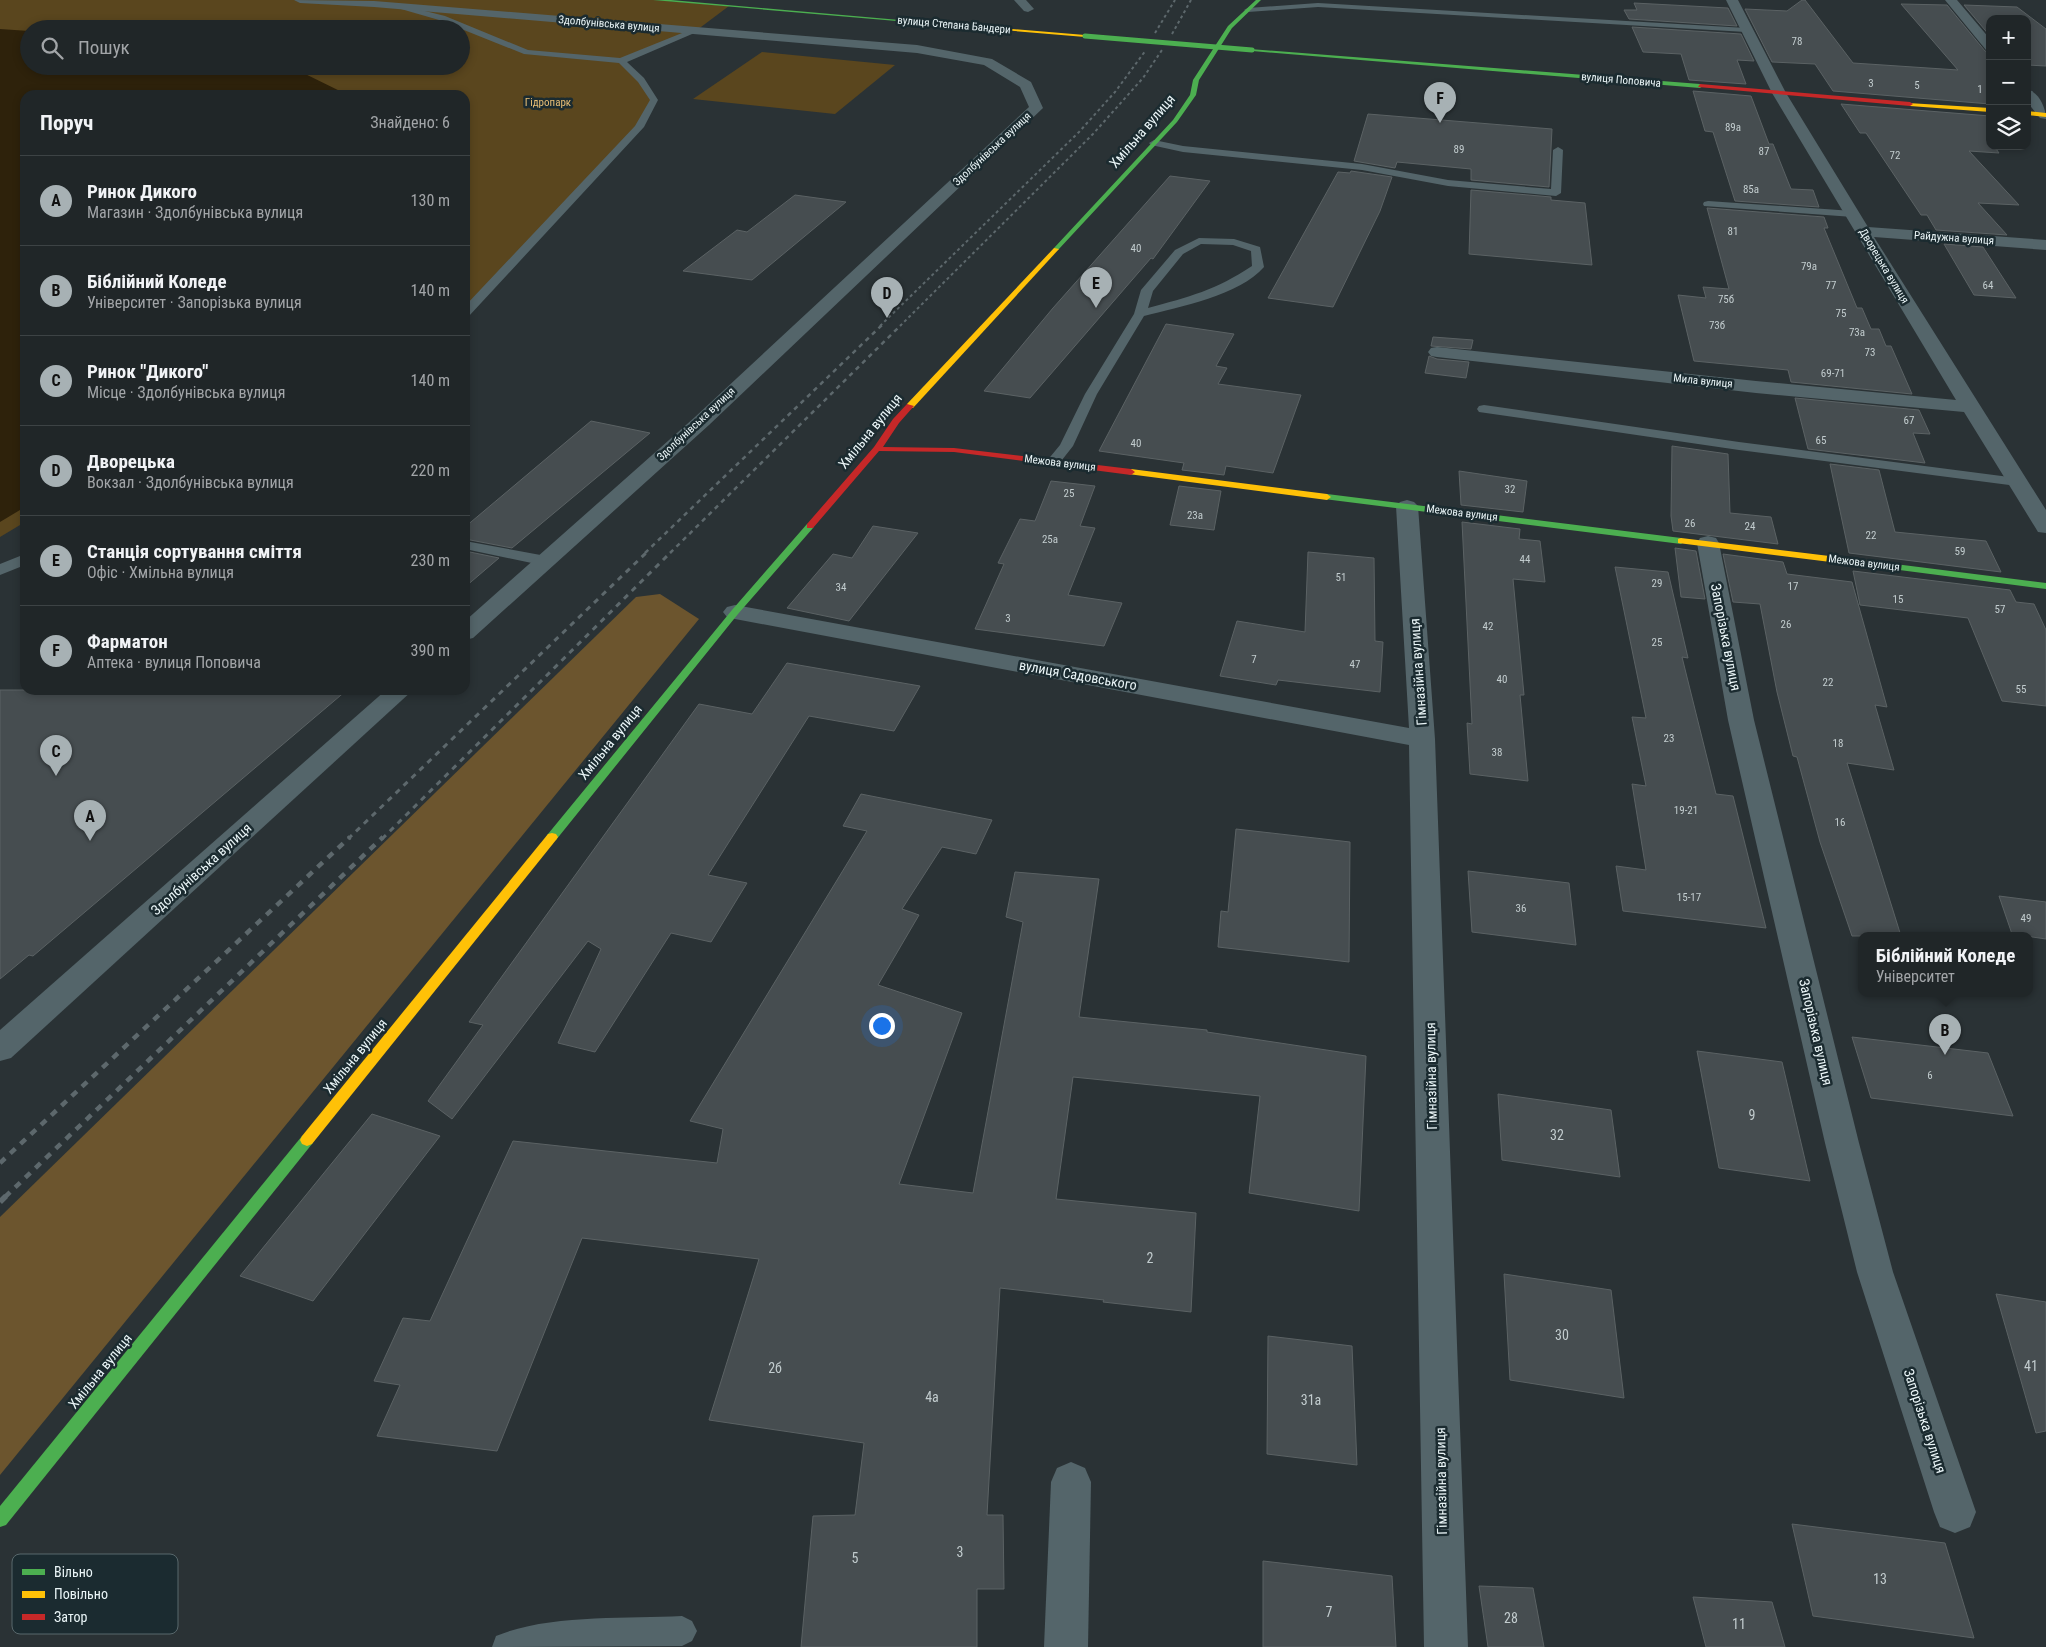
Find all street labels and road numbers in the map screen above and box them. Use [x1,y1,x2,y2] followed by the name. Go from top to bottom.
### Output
[558,13,660,35] street label: Здолбунівська вулиця
[897,14,1011,36] street label: вулиця Степана Бандери
[1581,70,1661,90] street label: вулиця Поповича
[1106,91,1178,171] street label: Хмільна вулиця
[950,110,1034,188] street label: Здолбунівська вулиця
[1856,226,1912,306] street label: Дворецька вулиця
[1914,229,1994,247] street label: Райдужна вулиця
[1673,371,1733,391] street label: Мила вулиця
[654,385,738,463] street label: Здолбунівська вулиця
[835,390,905,472] street label: Хмільна вулиця
[1024,452,1096,474] street label: Межова вулиця
[1426,502,1498,524] street label: Межова вулиця
[1828,552,1900,574] street label: Межова вулиця
[1708,582,1744,692] street label: Запорізька вулиця
[1406,618,1430,726] street label: Гімназійна вулиця
[1018,657,1138,693] street label: вулиця Садовського
[575,701,645,783] street label: Хмільна вулиця
[147,820,255,918] street label: Здолбунівська вулиця
[1796,977,1836,1087] street label: Запорізька вулиця
[320,1015,390,1097] street label: Хмільна вулиця
[1422,1022,1440,1130] street label: Гімназійна вулиця
[65,1330,135,1412] street label: Хмільна вулиця
[1901,1367,1949,1475] street label: Запорізька вулиця
[1432,1427,1450,1535] street label: Гімназійна вулиця

